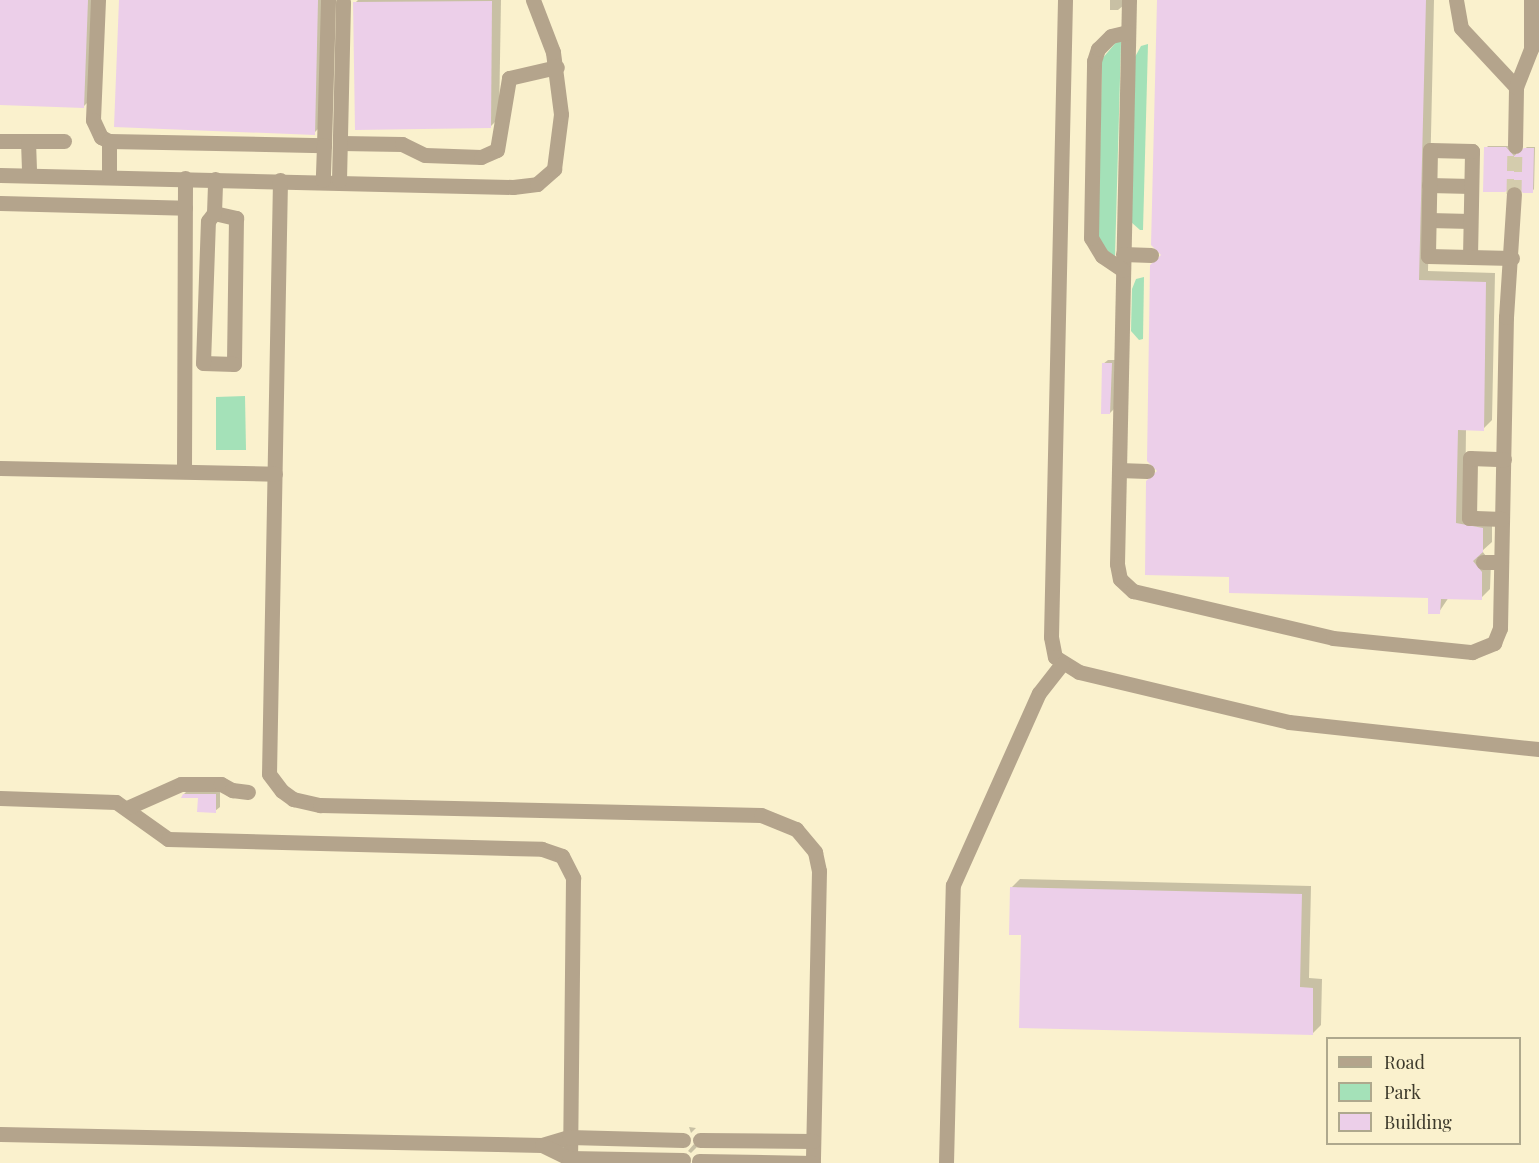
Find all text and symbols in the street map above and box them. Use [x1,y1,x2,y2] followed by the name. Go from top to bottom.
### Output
[1326,1037,1521,1145] legend
[1384,1050,1425,1074] text: Road
[1384,1080,1421,1104] text: Park
[1384,1110,1452,1134] text: Building

